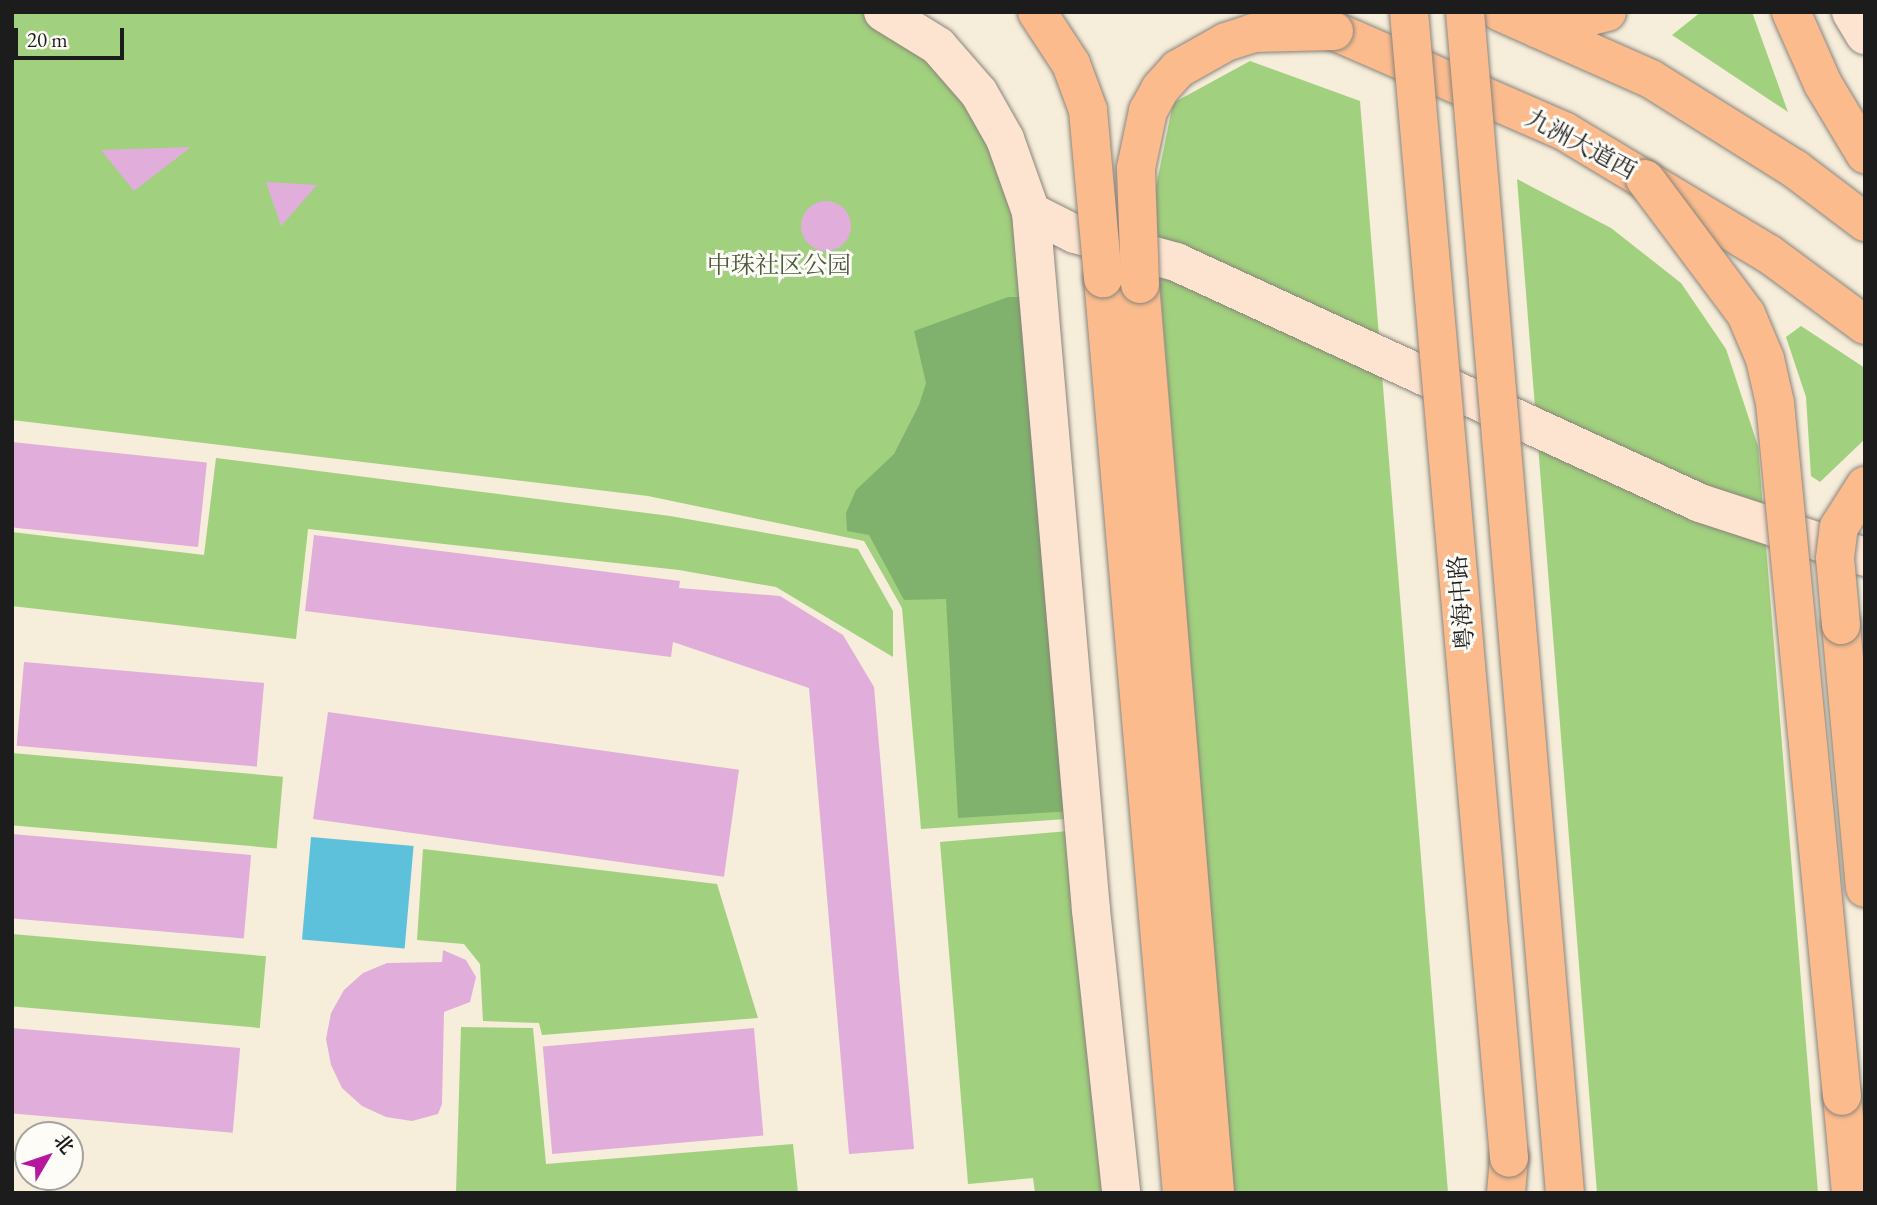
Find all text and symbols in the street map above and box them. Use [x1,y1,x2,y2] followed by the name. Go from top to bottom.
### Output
[18,14,128,58] scale bar
[27,26,68,53] text: 20 m
[1521,103,1641,185] street label: 九洲大道西
[707,251,851,279] park label: 中珠社区公园
[1442,554,1480,652] street label: 粤海中路
[14,1121,84,1191] north arrow
[48,1128,80,1159] text: 北

